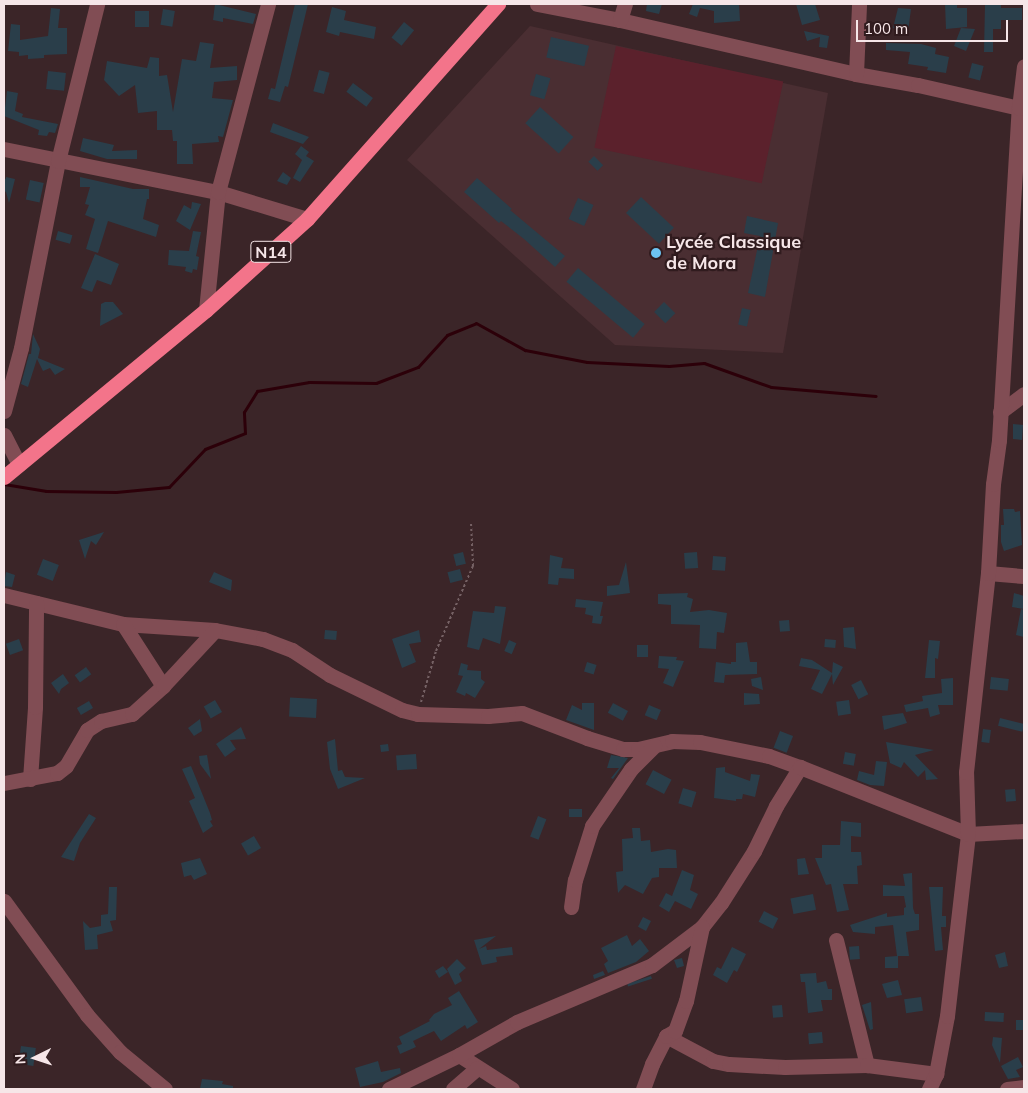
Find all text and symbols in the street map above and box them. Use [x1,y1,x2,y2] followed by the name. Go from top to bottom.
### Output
[858,10,1010,42] scale bar
[864,19,908,38] text: 100 m
[666,232,801,274] place label: Lycée Classique de Mora
[250,238,292,266] road number: N14
[650,247,662,259] marker: Lycée Classique de Mora
[10,1033,60,1083] north arrow
[11,1053,29,1065] text: N

